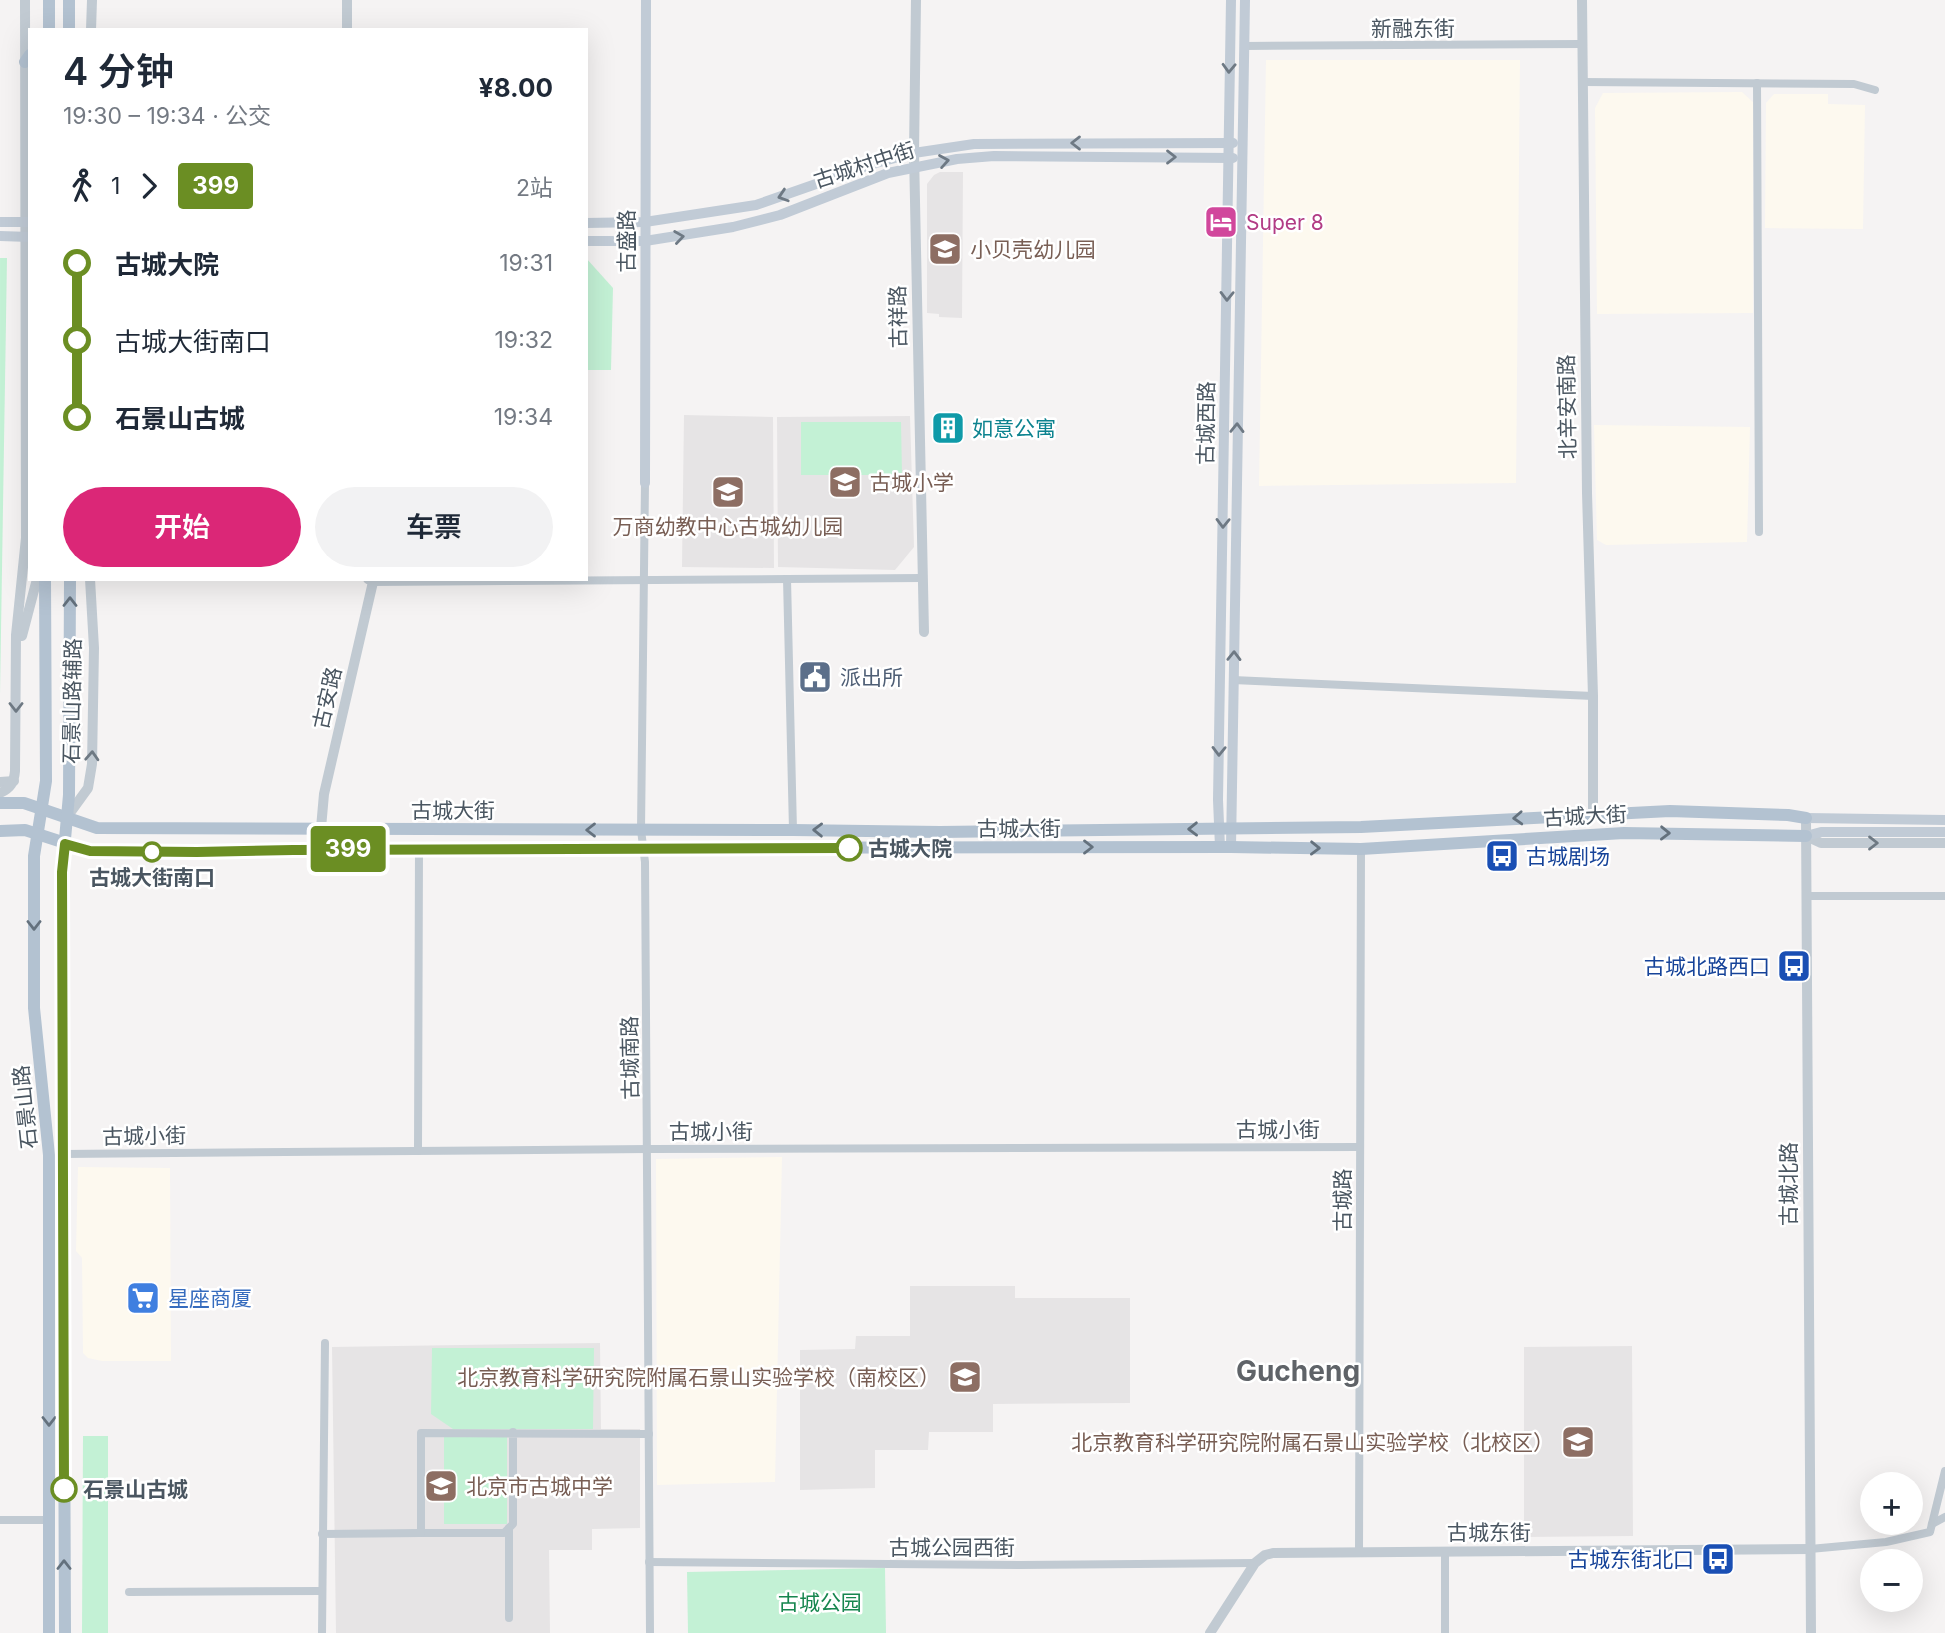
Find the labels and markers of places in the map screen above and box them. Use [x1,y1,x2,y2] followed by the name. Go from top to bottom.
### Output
[1202,203,1240,241] hotel icon: Super 8
[1246,210,1324,235] place label: Super 8
[926,230,964,268] school or university icon: 小贝壳幼儿园
[970,237,1096,262] place label: 小贝壳幼儿园
[929,409,967,447] building icon: 如意公寓
[972,416,1056,441] place label: 如意公寓
[826,463,864,501] school or university icon: 古城小学
[870,470,954,495] place label: 古城小学
[709,473,747,511] school or university icon: 万商幼教中心古城幼儿园
[613,514,844,539] place label: 万商幼教中心古城幼儿园
[796,658,834,696] public building icon: 派出所
[840,665,903,690] place label: 派出所
[836,835,862,861] marker: 古城大院
[868,836,952,861] place label: 古城大院
[1483,837,1521,875] bus stop icon: 古城剧场
[142,842,162,862] marker: 古城大街南口
[1526,844,1610,869] place label: 古城剧场
[89,865,215,890] place label: 古城大街南口
[1775,947,1813,985] bus stop icon: 古城北路西口
[1644,954,1770,979] place label: 古城北路西口
[124,1279,162,1317] supermarket icon: 星座商厦
[168,1286,252,1311] place label: 星座商厦
[946,1358,984,1396] school or university icon: 北京教育科学研究院附属石景山实验学校（南校区）
[457,1365,940,1390] place label: 北京教育科学研究院附属石景山实验学校（南校区）
[1559,1423,1597,1461] school or university icon: 北京教育科学研究院附属石景山实验学校（北校区）
[1071,1430,1554,1455] place label: 北京教育科学研究院附属石景山实验学校（北校区）
[422,1467,460,1505] school or university icon: 北京市古城中学
[466,1474,613,1499] place label: 北京市古城中学
[51,1476,77,1502] marker: 石景山古城
[83,1477,188,1502] place label: 石景山古城
[1699,1540,1737,1578] bus stop icon: 古城东街北口
[1568,1547,1694,1572] place label: 古城东街北口

